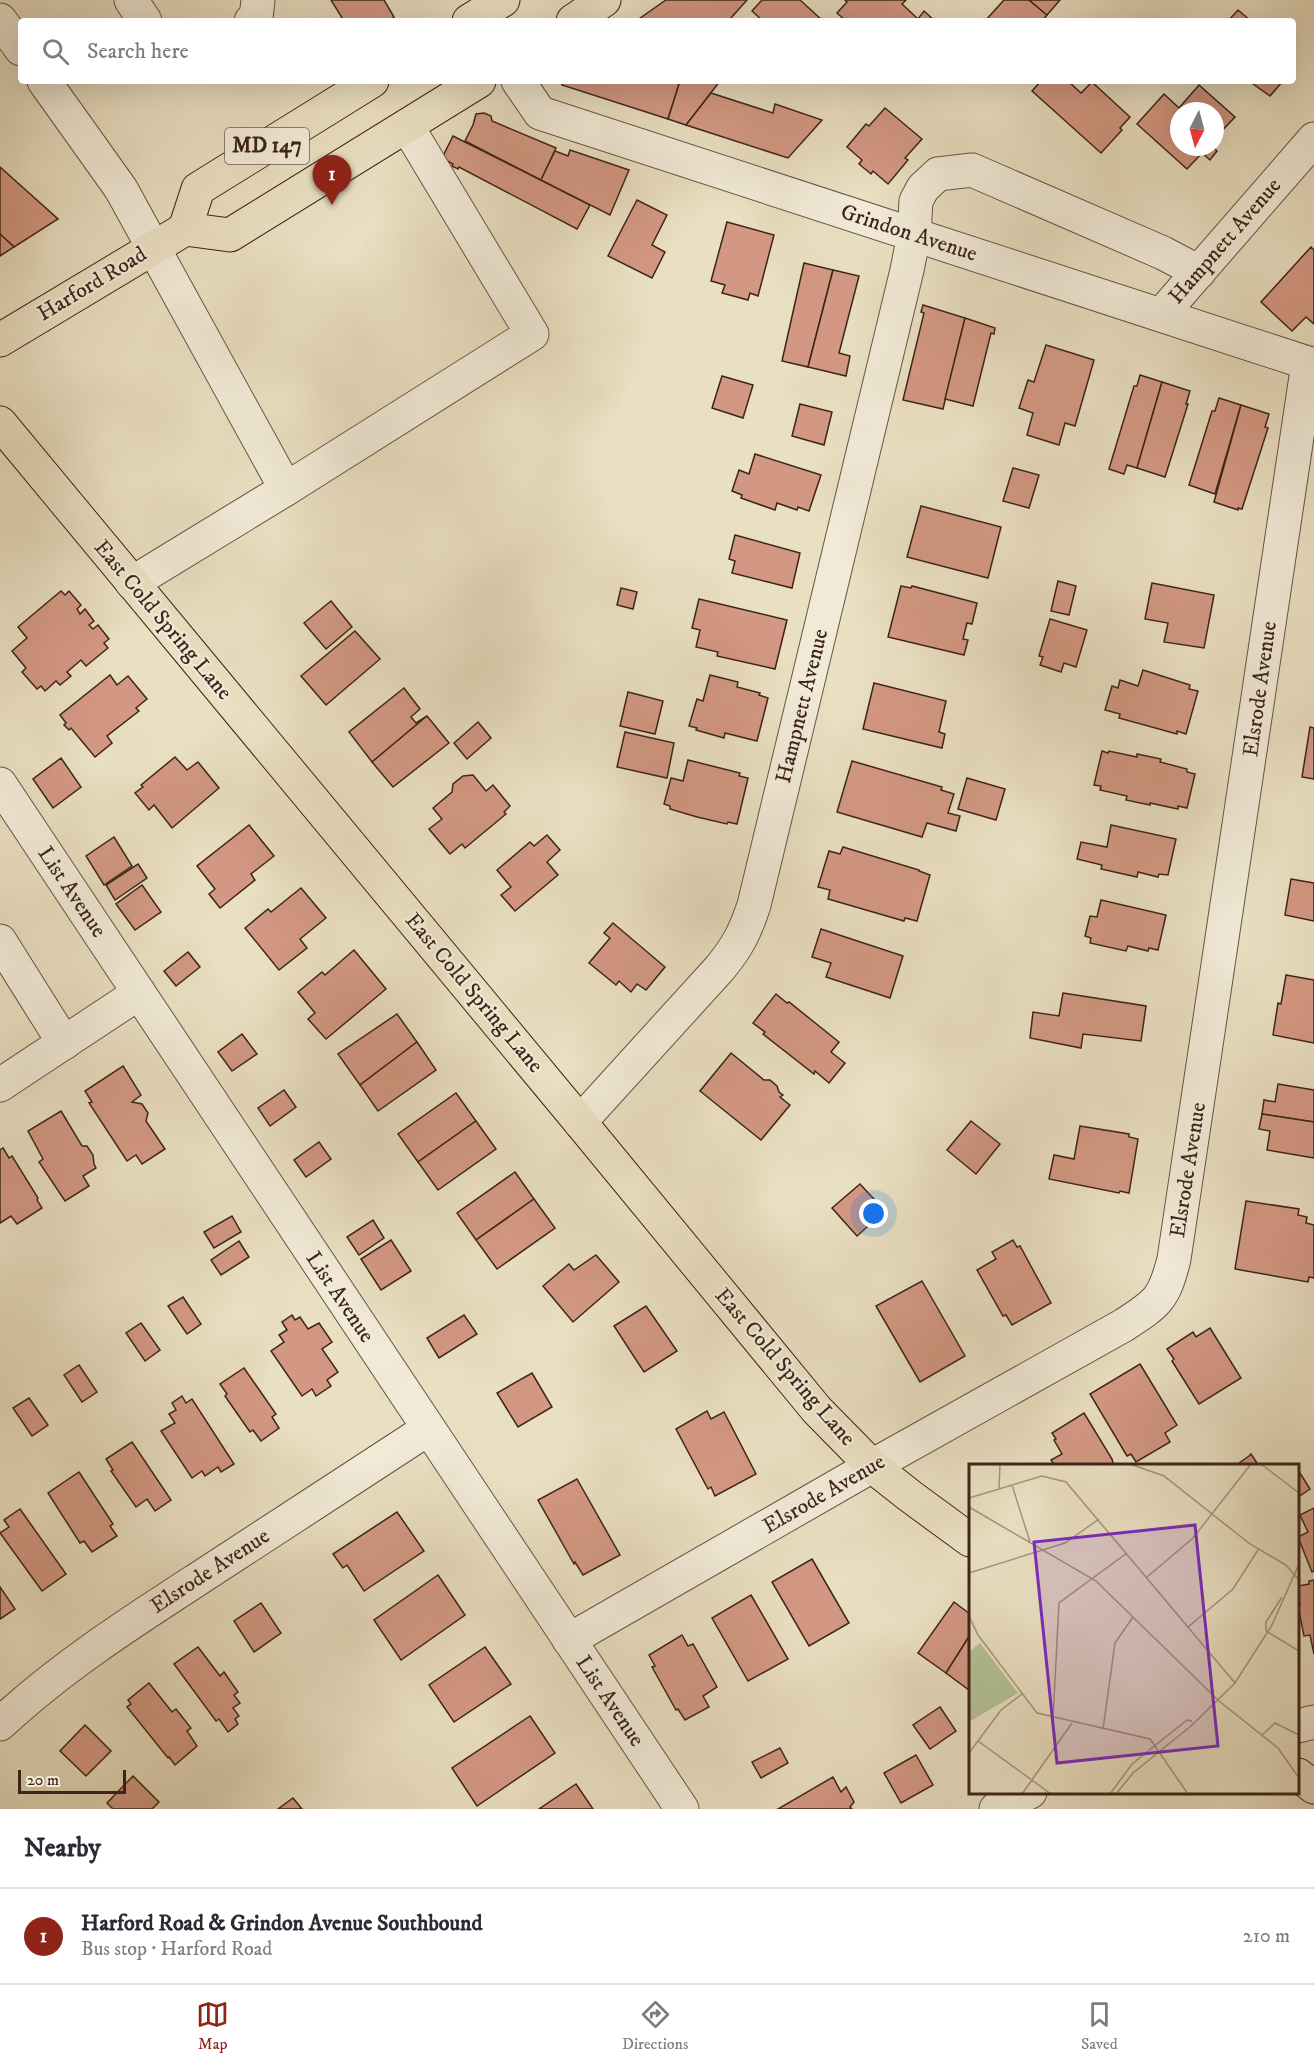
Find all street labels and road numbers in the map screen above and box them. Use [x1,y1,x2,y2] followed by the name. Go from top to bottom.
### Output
[225,128,309,164] road number: MD 147
[1163,172,1287,310] street label: Hampnett Avenue
[837,198,981,268] street label: Grindon Avenue
[32,241,152,327] street label: Harford Road
[88,534,238,706] street label: East Cold Spring Lane
[1237,619,1283,759] street label: Elsrode Avenue
[770,626,834,786] street label: Hampnett Avenue
[32,841,112,943] street label: List Avenue
[399,907,549,1079] street label: East Cold Spring Lane
[1164,1100,1212,1240] street label: Elsrode Avenue
[300,1246,380,1348] street label: List Avenue
[709,1282,861,1452] street label: East Cold Spring Lane
[758,1448,890,1540] street label: Elsrode Avenue
[145,1522,275,1620] street label: Elsrode Avenue
[570,1650,650,1752] street label: List Avenue

